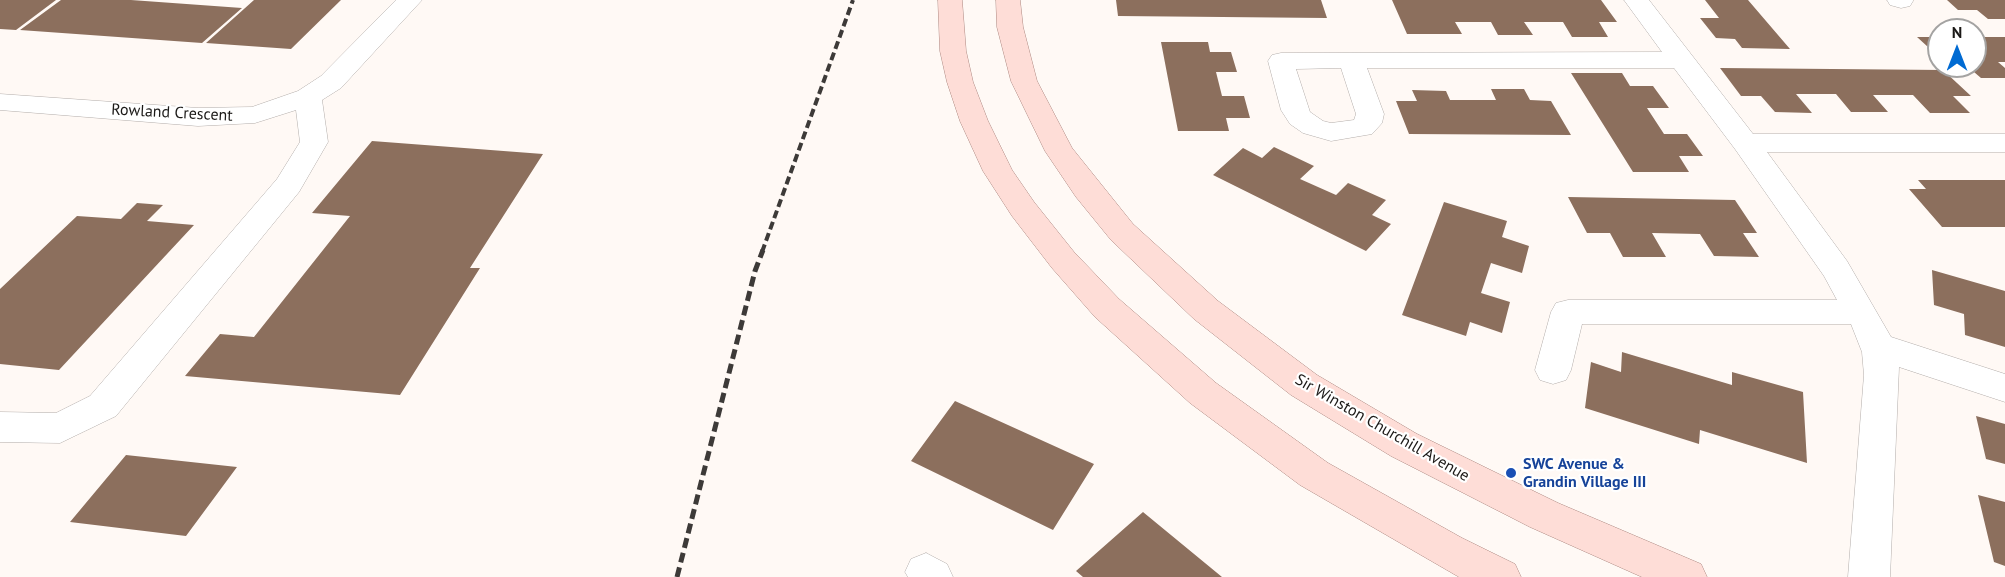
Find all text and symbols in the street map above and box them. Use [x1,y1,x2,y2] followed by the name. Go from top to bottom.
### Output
[1927,18,1987,78] north arrow
[1952,22,1962,42] text: N
[111,100,233,126] street label: Rowland Crescent
[1291,370,1473,486] street label: Sir Winston Churchill Avenue
[1523,454,1646,492] place label: SWC Avenue & Grandin Village III
[1504,466,1518,480] marker: SWC Avenue & Grandin Village III

